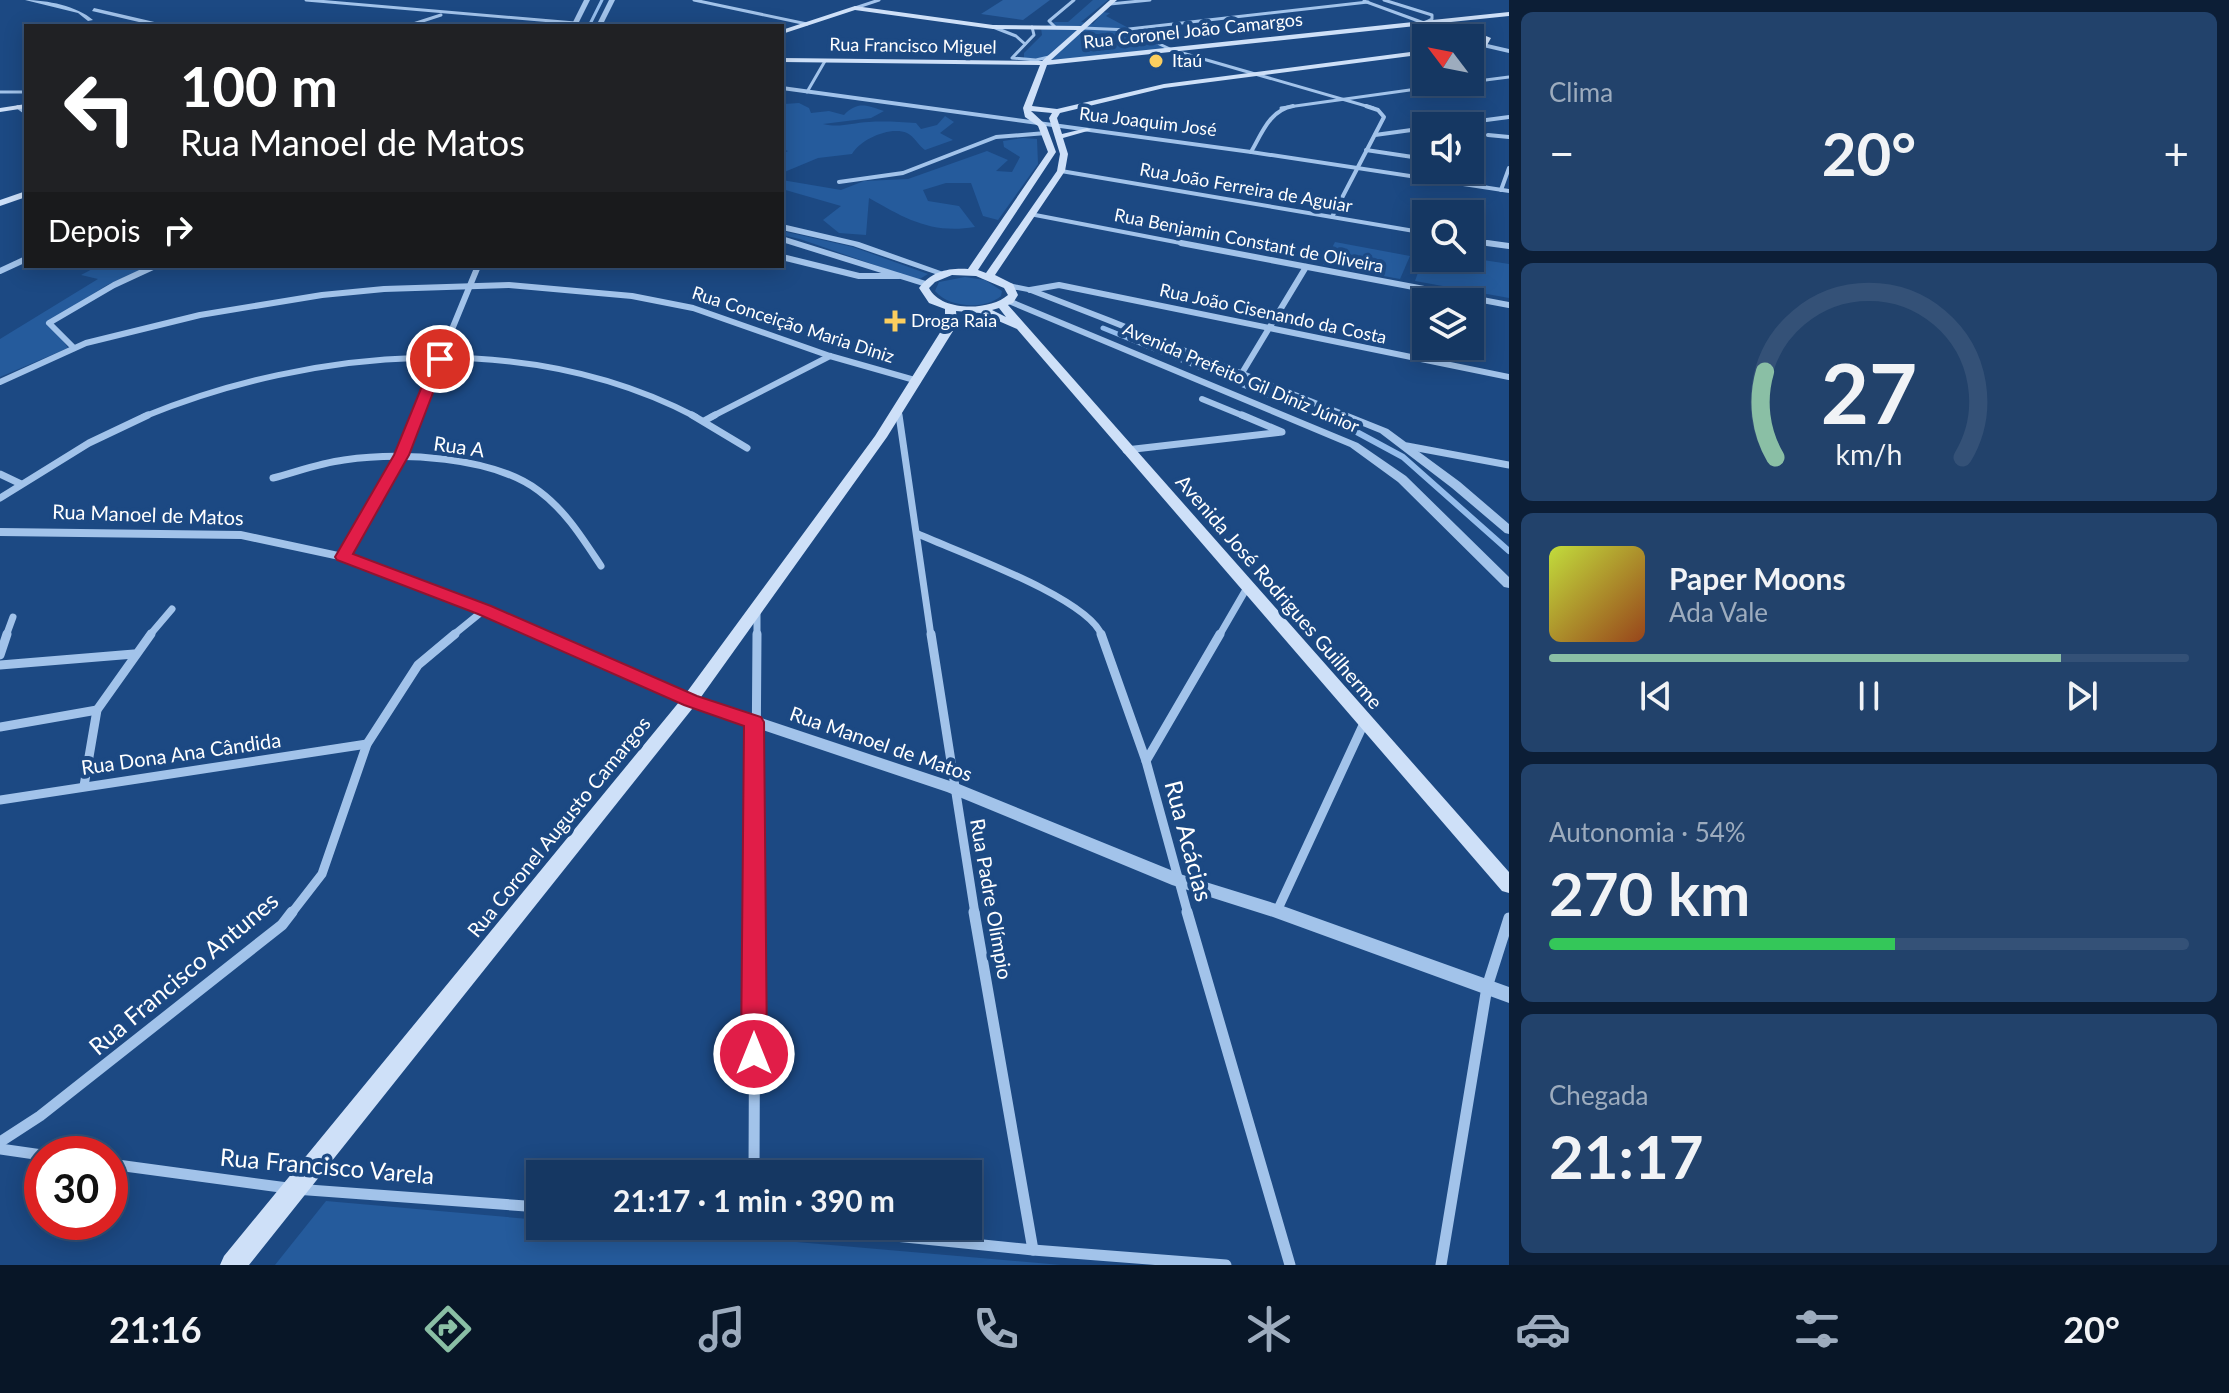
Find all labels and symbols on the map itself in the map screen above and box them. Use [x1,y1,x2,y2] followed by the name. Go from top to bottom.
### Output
[1082,8,1304,52] street label: Rua Coronel João Camargos
[1412,24,1484,96] north arrow
[829,33,997,57] street label: Rua Francisco Miguel
[1172,49,1202,71] place label: Itaú
[1147,52,1165,70] marker: Itaú
[1078,102,1218,140] street label: Rua Joaquim José
[1138,157,1355,217] street label: Rua João Ferreira de Aguiar
[1113,203,1386,277] street label: Rua Benjamin Constant de Oliveira
[1158,278,1389,348] street label: Rua João Cisenando da Costa
[689,281,897,367] street label: Rua Conceição Maria Diniz
[911,309,997,331] place label: Droga Raia
[886,312,904,330] marker: Droga Raia
[1120,317,1363,437] street label: Avenida Prefeito Gil Diniz Júnior
[406,325,474,393] pin
[432,431,487,462] street label: Rua A
[1172,469,1388,713] street label: Avenida José Rodrigues Guilherme
[52,499,244,529] street label: Rua Manoel de Matos
[787,701,976,786] street label: Rua Manoel de Matos
[462,711,655,942] street label: Rua Coronel Augusto Camargos
[79,727,282,779] street label: Rua Dona Ana Cândida
[1159,777,1220,904] street label: Rua Acácias
[966,817,1018,981] street label: Rua Padre Olímpio
[83,885,284,1060] street label: Rua Francisco Antunes
[712,1012,796,1096] position arrow
[24,1136,128,1240] speed limit sign: 30
[219,1142,436,1189] street label: Rua Francisco Varela

